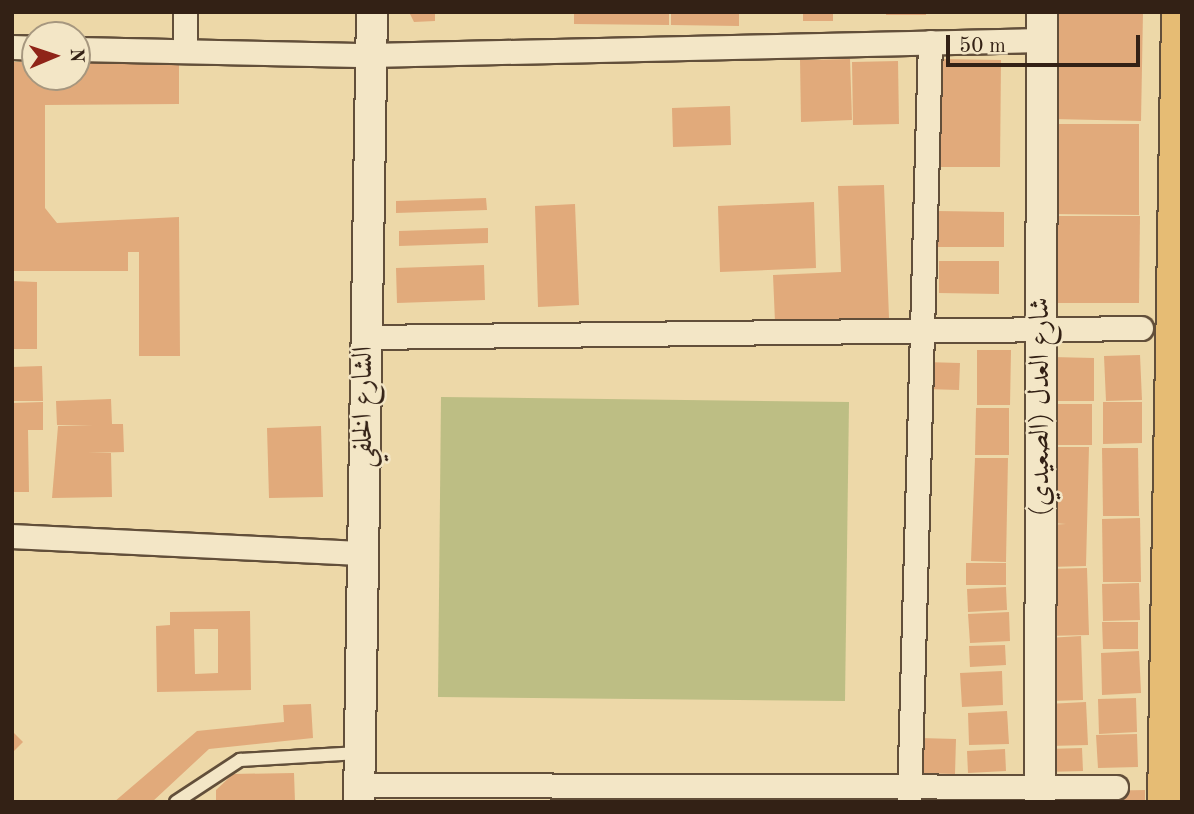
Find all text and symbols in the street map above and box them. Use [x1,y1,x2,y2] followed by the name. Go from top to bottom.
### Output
[21,21,91,91] north arrow
[949,21,1143,65] scale bar
[959,36,1006,57] text: 50 m
[66,48,85,63] text: N
[1024,297,1058,517] street label: شارع العدل (الصعيدي)
[347,346,381,468] street label: الشارع الخلفي

